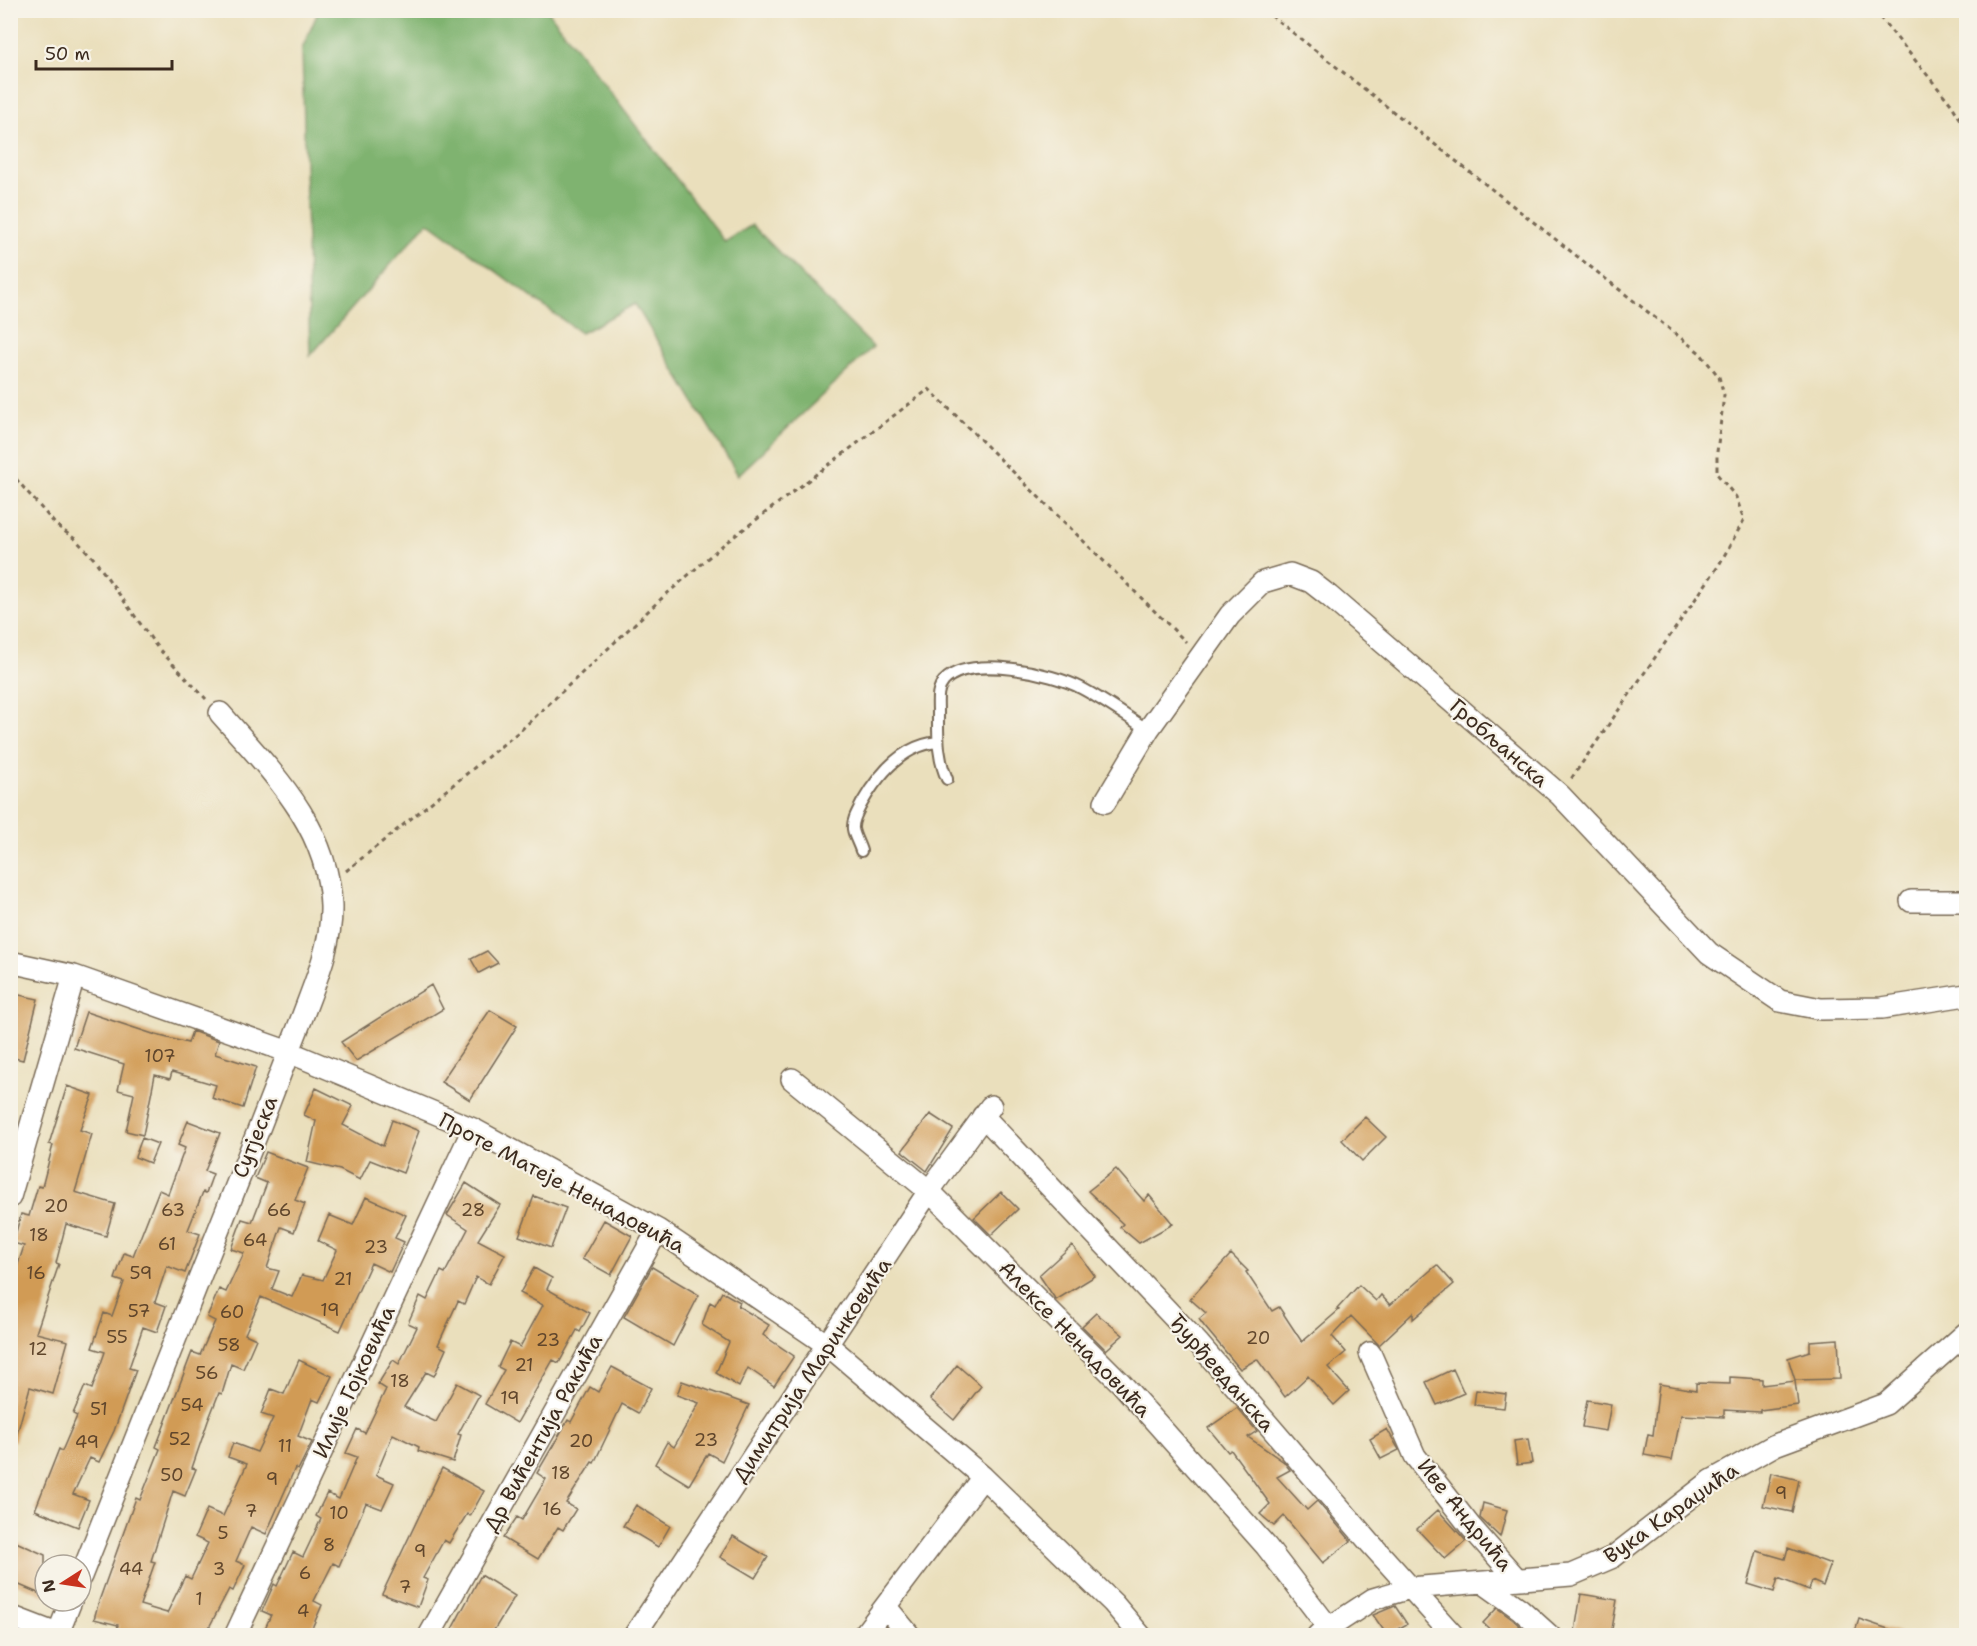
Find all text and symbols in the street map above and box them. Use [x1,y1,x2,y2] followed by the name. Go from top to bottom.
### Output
[36,33,172,71] scale bar
[45,42,90,66] text: 50 m
[1444,692,1554,794] street label: Гробљанска
[144,1044,176,1068] house number: 107
[226,1092,284,1182] street label: Сутјеска
[434,1106,690,1260] street label: Проте Матеје Ненадовића
[44,1194,68,1218] house number: 20
[161,1198,185,1222] house number: 63
[267,1198,291,1222] house number: 66
[461,1198,485,1222] house number: 28
[29,1223,49,1247] house number: 18
[243,1228,267,1252] house number: 64
[158,1232,176,1256] house number: 61
[364,1235,388,1259] house number: 23
[726,1252,898,1488] street label: Димитрија Маринковића
[993,1255,1157,1423] street label: Алексе Ненадовића
[26,1261,46,1285] house number: 16
[130,1261,152,1285] house number: 59
[333,1267,353,1291] house number: 21
[320,1298,340,1322] house number: 19
[128,1299,150,1323] house number: 57
[220,1300,244,1324] house number: 60
[306,1301,402,1463] street label: Илије Гојковића
[1163,1308,1281,1438] street label: Ђурђевданска
[106,1325,128,1349] house number: 55
[1246,1326,1270,1350] house number: 20
[536,1328,560,1352] house number: 23
[477,1329,609,1537] street label: Др Вићентија Ракића
[217,1333,241,1357] house number: 58
[28,1337,48,1361] house number: 12
[514,1353,534,1377] house number: 21
[195,1361,219,1385] house number: 56
[390,1369,410,1393] house number: 18
[500,1386,520,1410] house number: 19
[180,1393,204,1417] house number: 54
[90,1397,108,1421] house number: 51
[169,1427,191,1451] house number: 52
[694,1428,718,1452] house number: 23
[569,1429,593,1453] house number: 20
[75,1430,99,1454] house number: 49
[278,1434,292,1458] house number: 11
[1411,1453,1519,1577] street label: Иве Андрића
[1598,1456,1744,1570] street label: Вука Караџића
[551,1461,571,1485] house number: 18
[160,1463,184,1487] house number: 50
[266,1467,278,1491] house number: 9
[1775,1481,1787,1505] house number: 9
[542,1497,562,1521] house number: 16
[245,1499,257,1523] house number: 7
[329,1501,349,1525] house number: 10
[217,1521,229,1545] house number: 5
[323,1533,335,1557] house number: 8
[414,1539,426,1563] house number: 9
[33,1553,93,1613] north arrow
[119,1557,143,1581] house number: 44
[213,1557,225,1581] house number: 3
[299,1561,311,1585] house number: 6
[399,1575,411,1599] house number: 7
[37,1578,60,1594] text: N
[195,1587,203,1611] house number: 1
[297,1599,309,1623] house number: 4

